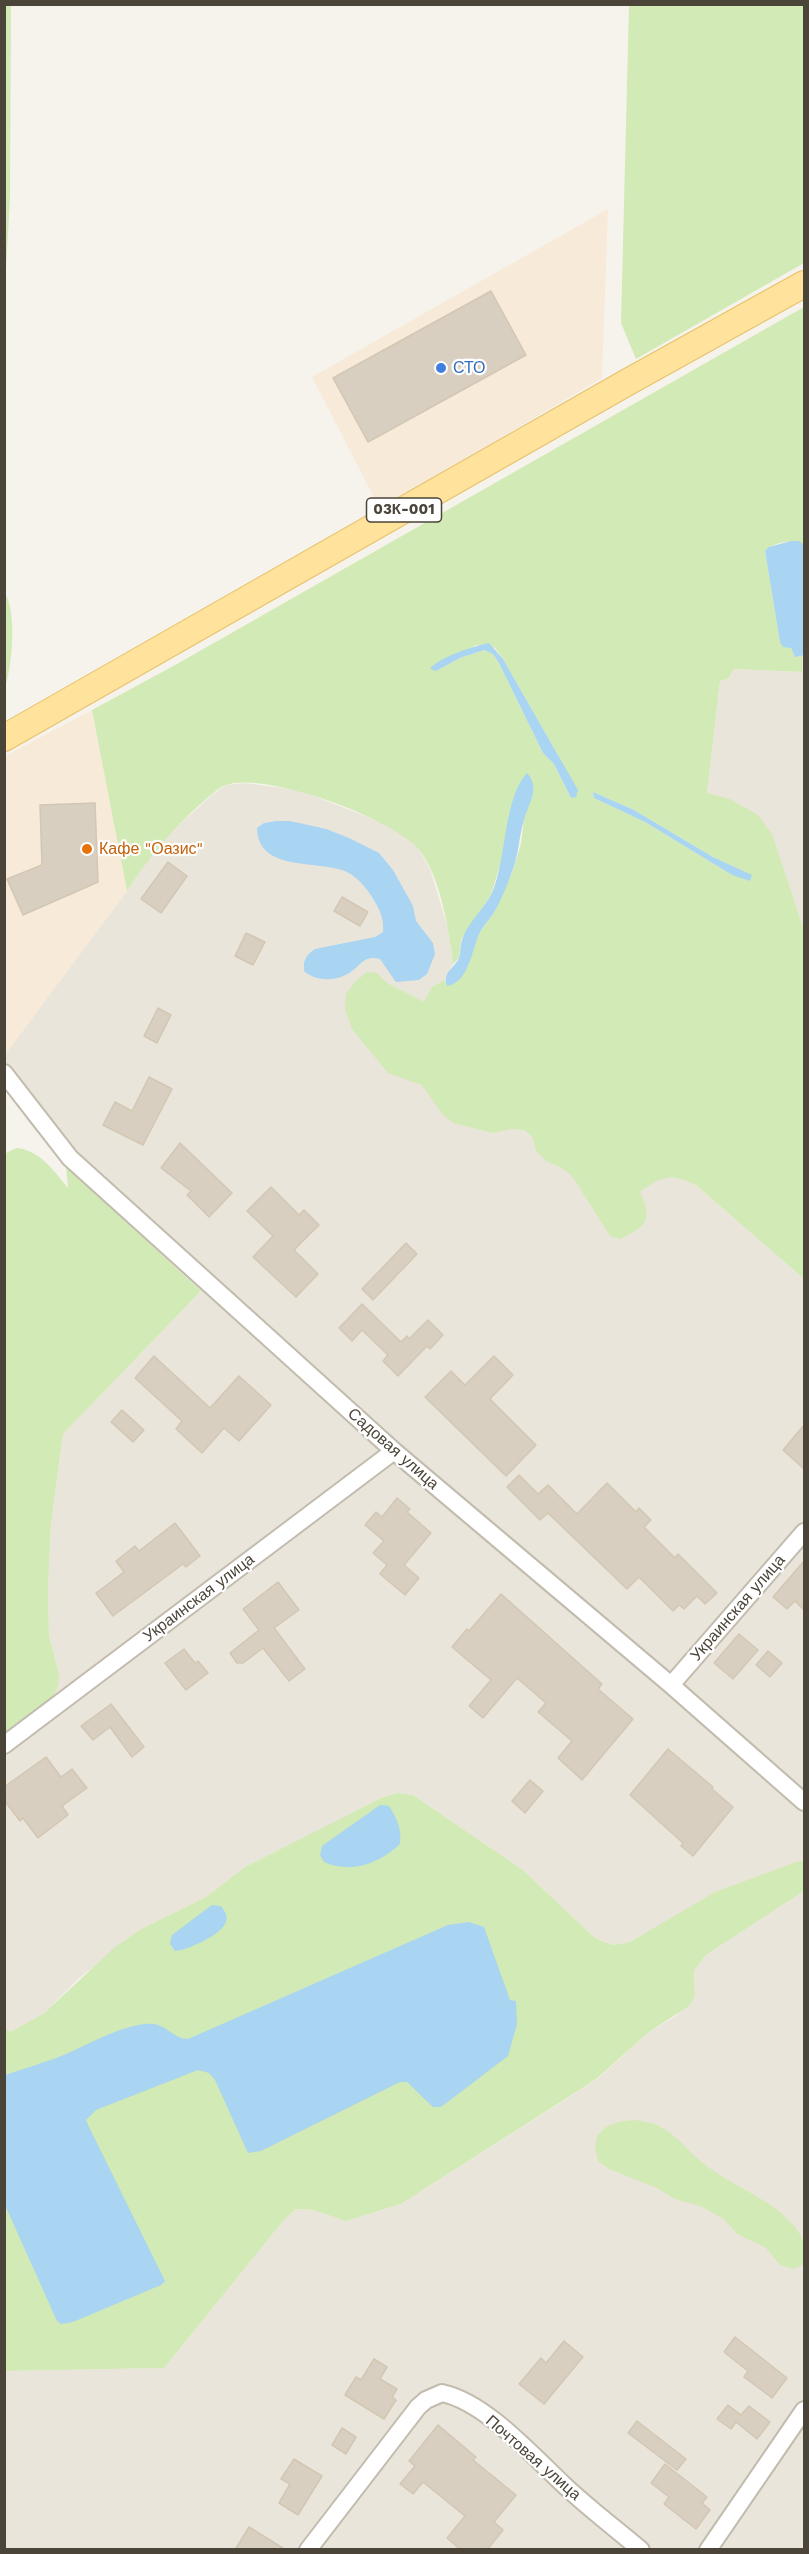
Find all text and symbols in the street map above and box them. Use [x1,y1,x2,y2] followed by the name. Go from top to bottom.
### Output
[453,358,486,378] place label: СТО
[434,361,448,375] marker: СТО
[366,498,442,522] road number: 03К-001
[99,839,203,859] place label: Кафе "Оазис"
[80,842,94,856] marker: Кафе "Оазис"
[344,1404,442,1494] street label: Садовая улица
[140,1550,258,1646] street label: Украинская улица
[687,1551,789,1665] street label: Украинская улица
[482,2411,584,2505] street label: Почтовая улица

